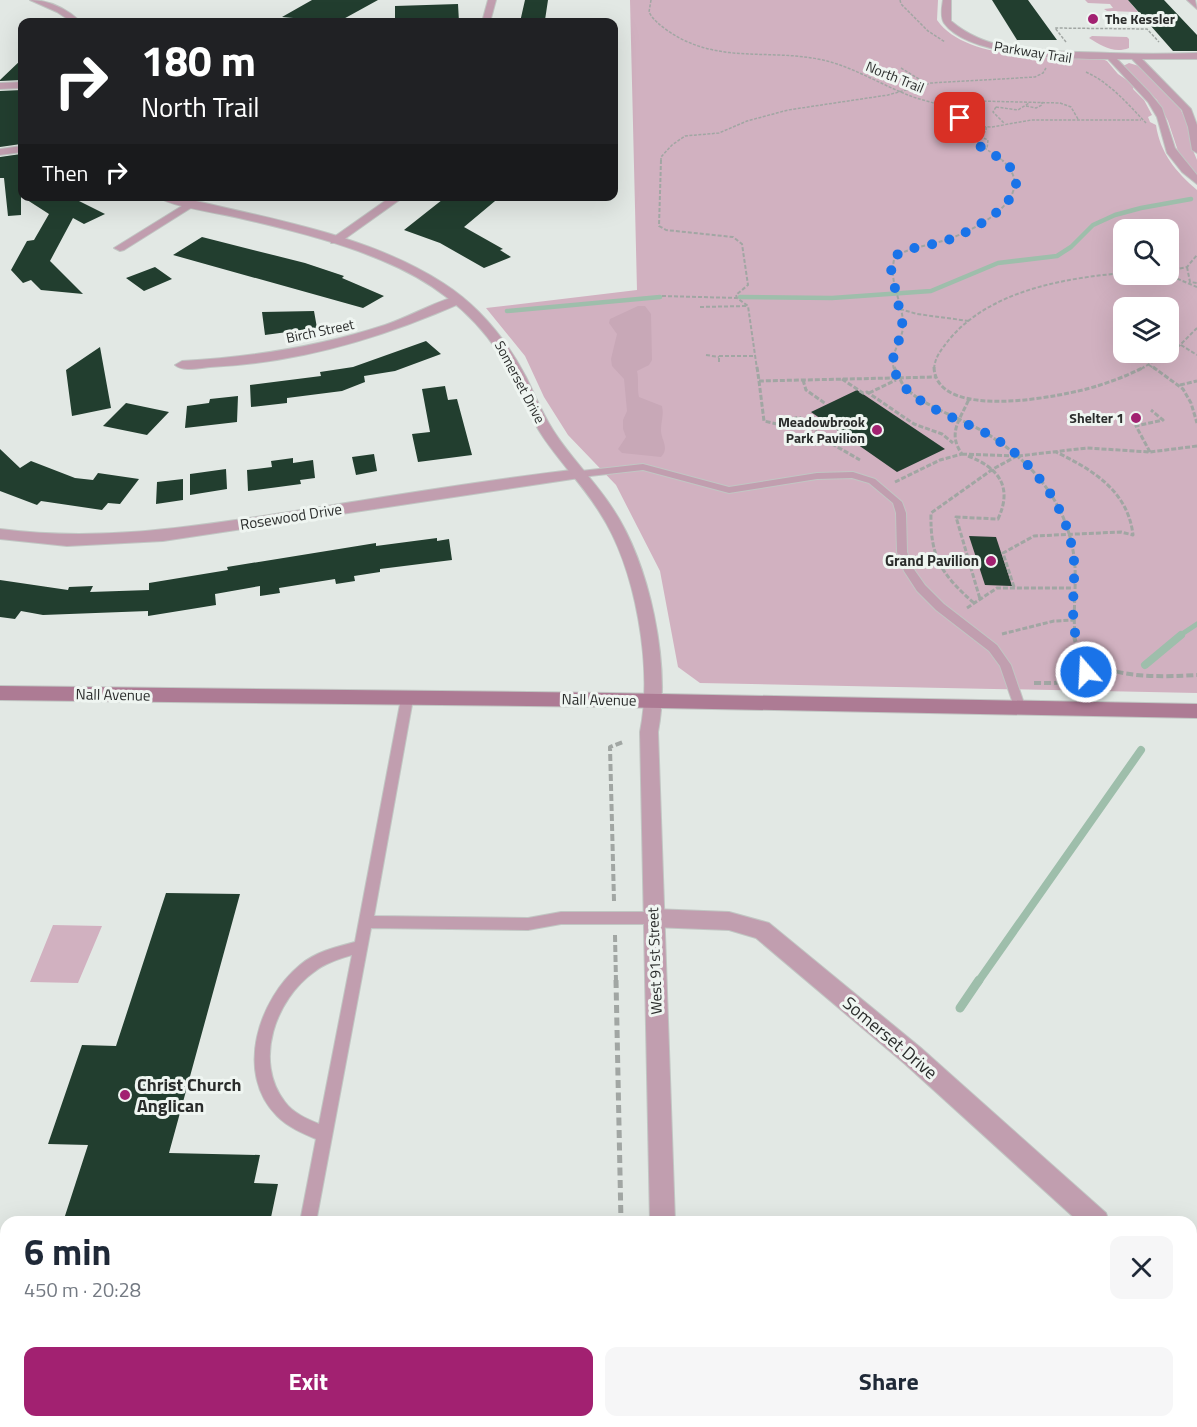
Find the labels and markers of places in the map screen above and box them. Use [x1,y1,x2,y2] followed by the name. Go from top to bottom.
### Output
[1105,8,1175,29] place label: The Kessler
[1086,12,1100,26] marker: The Kessler
[934,92,985,143] pin
[1069,407,1124,428] place label: Shelter 1
[778,411,866,448] place label: Meadowbrook Park Pavilion
[1129,411,1143,425] marker: Shelter 1
[870,423,884,437] marker: Meadowbrook Park Pavilion
[885,549,979,572] place label: Grand Pavilion
[984,554,998,568] marker: Grand Pavilion
[137,1071,241,1119] place label: Christ Church Anglican
[118,1088,132,1102] marker: Christ Church Anglican

